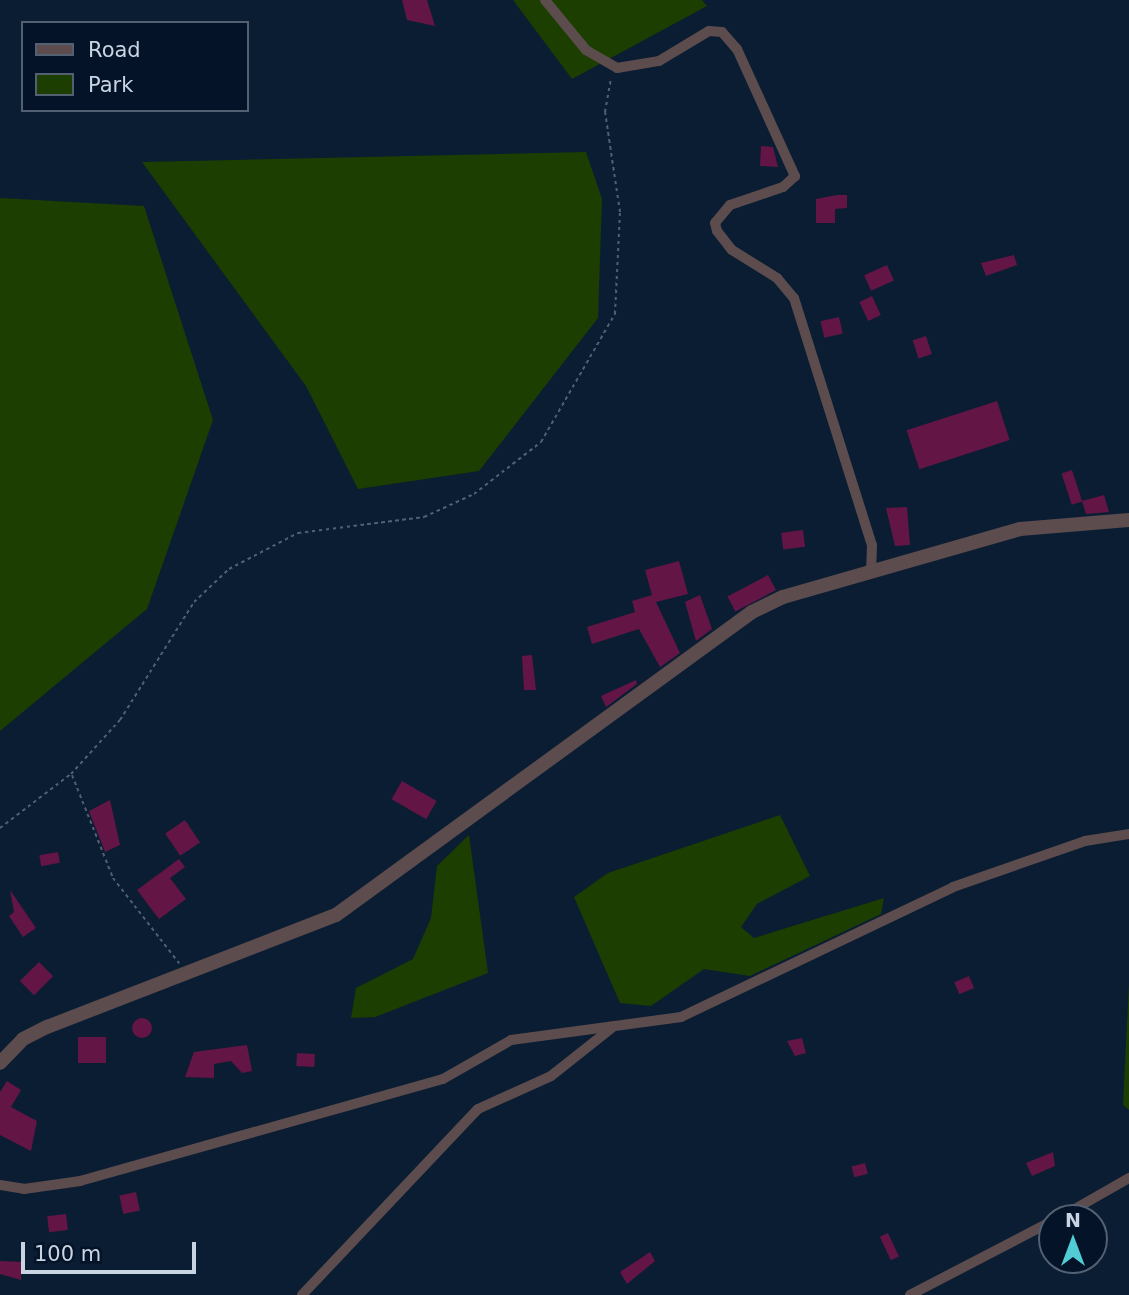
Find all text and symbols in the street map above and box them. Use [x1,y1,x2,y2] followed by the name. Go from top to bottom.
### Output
[21,21,248,112] legend
[88,38,141,62] text: Road
[88,73,133,97] text: Park
[1038,1204,1108,1274] north arrow
[1065,1209,1081,1231] text: N
[24,1228,200,1272] scale bar
[34,1242,101,1266] text: 100 m

